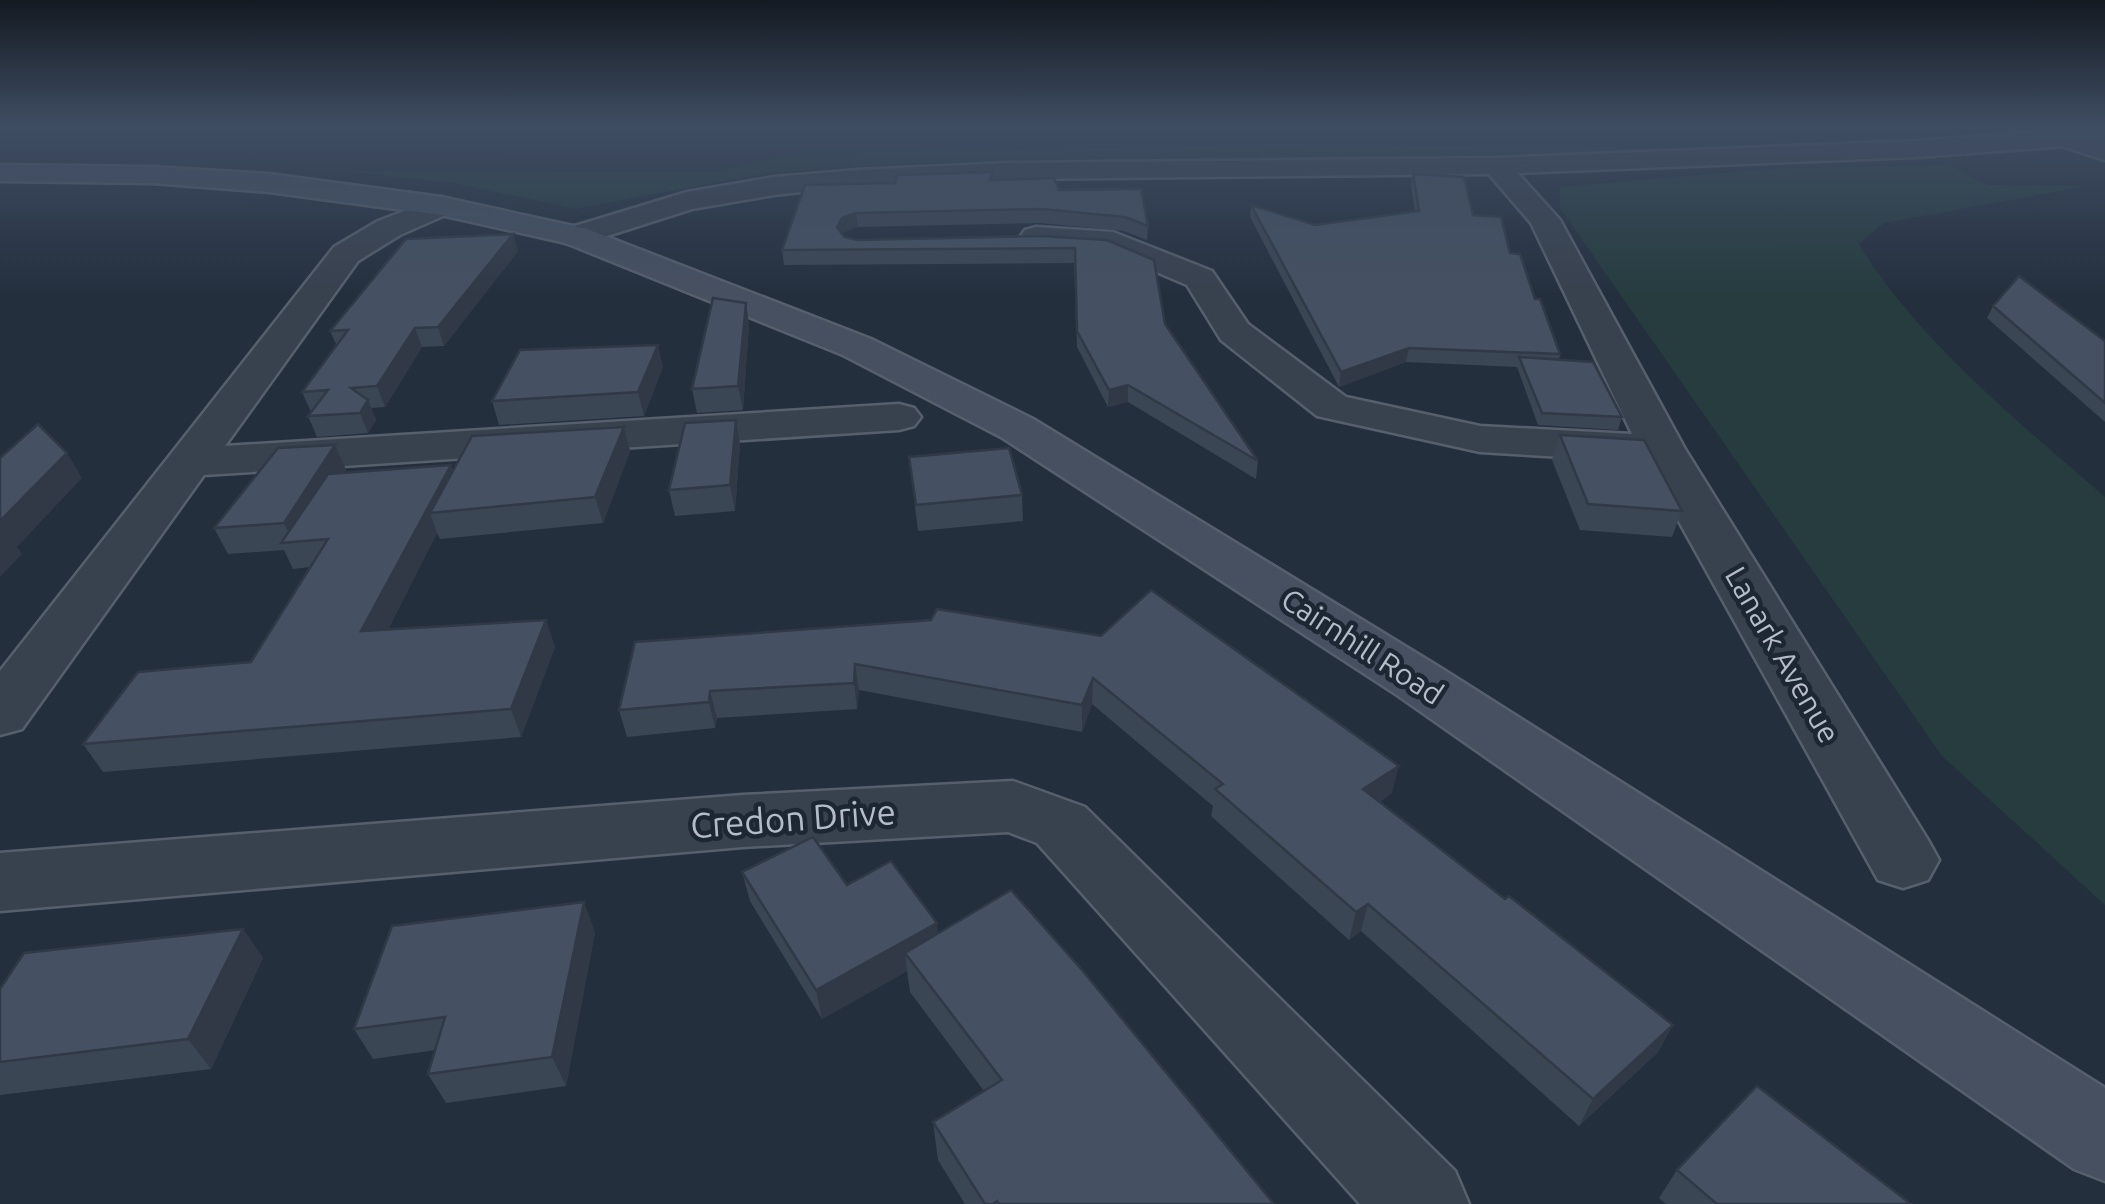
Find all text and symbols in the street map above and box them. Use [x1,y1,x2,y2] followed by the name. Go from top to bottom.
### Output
[1719,560,1847,749] street label: Lanark Avenue
[1275,581,1450,711] street label: Cairnhill Road
[689,791,897,845] street label: Credon Drive

